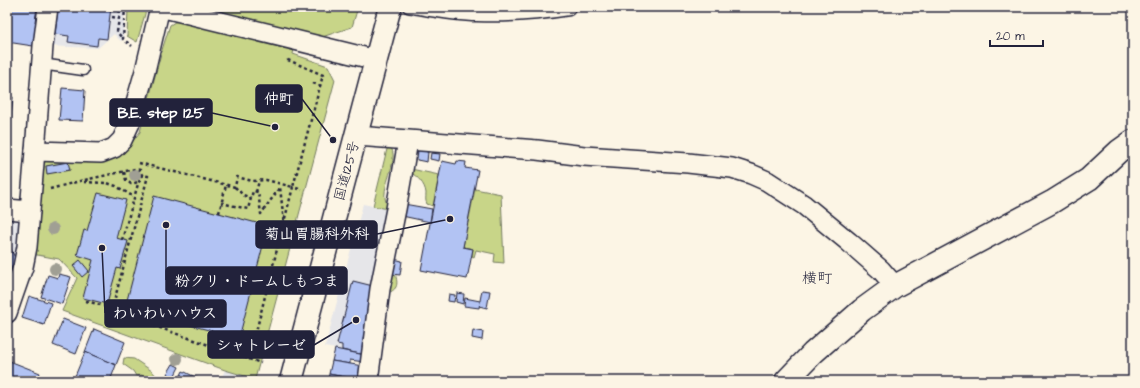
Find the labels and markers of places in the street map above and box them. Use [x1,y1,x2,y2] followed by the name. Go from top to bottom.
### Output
[256,85,302,112] callout: 仲町
[110,99,212,126] callout: B.E. step 125
[256,221,377,248] callout: 菊山胃腸科外科
[166,267,347,294] callout: 粉クリ・ドームしもつま
[105,300,226,327] callout: わいわいハウス
[208,331,314,358] callout: シャトレーゼ

